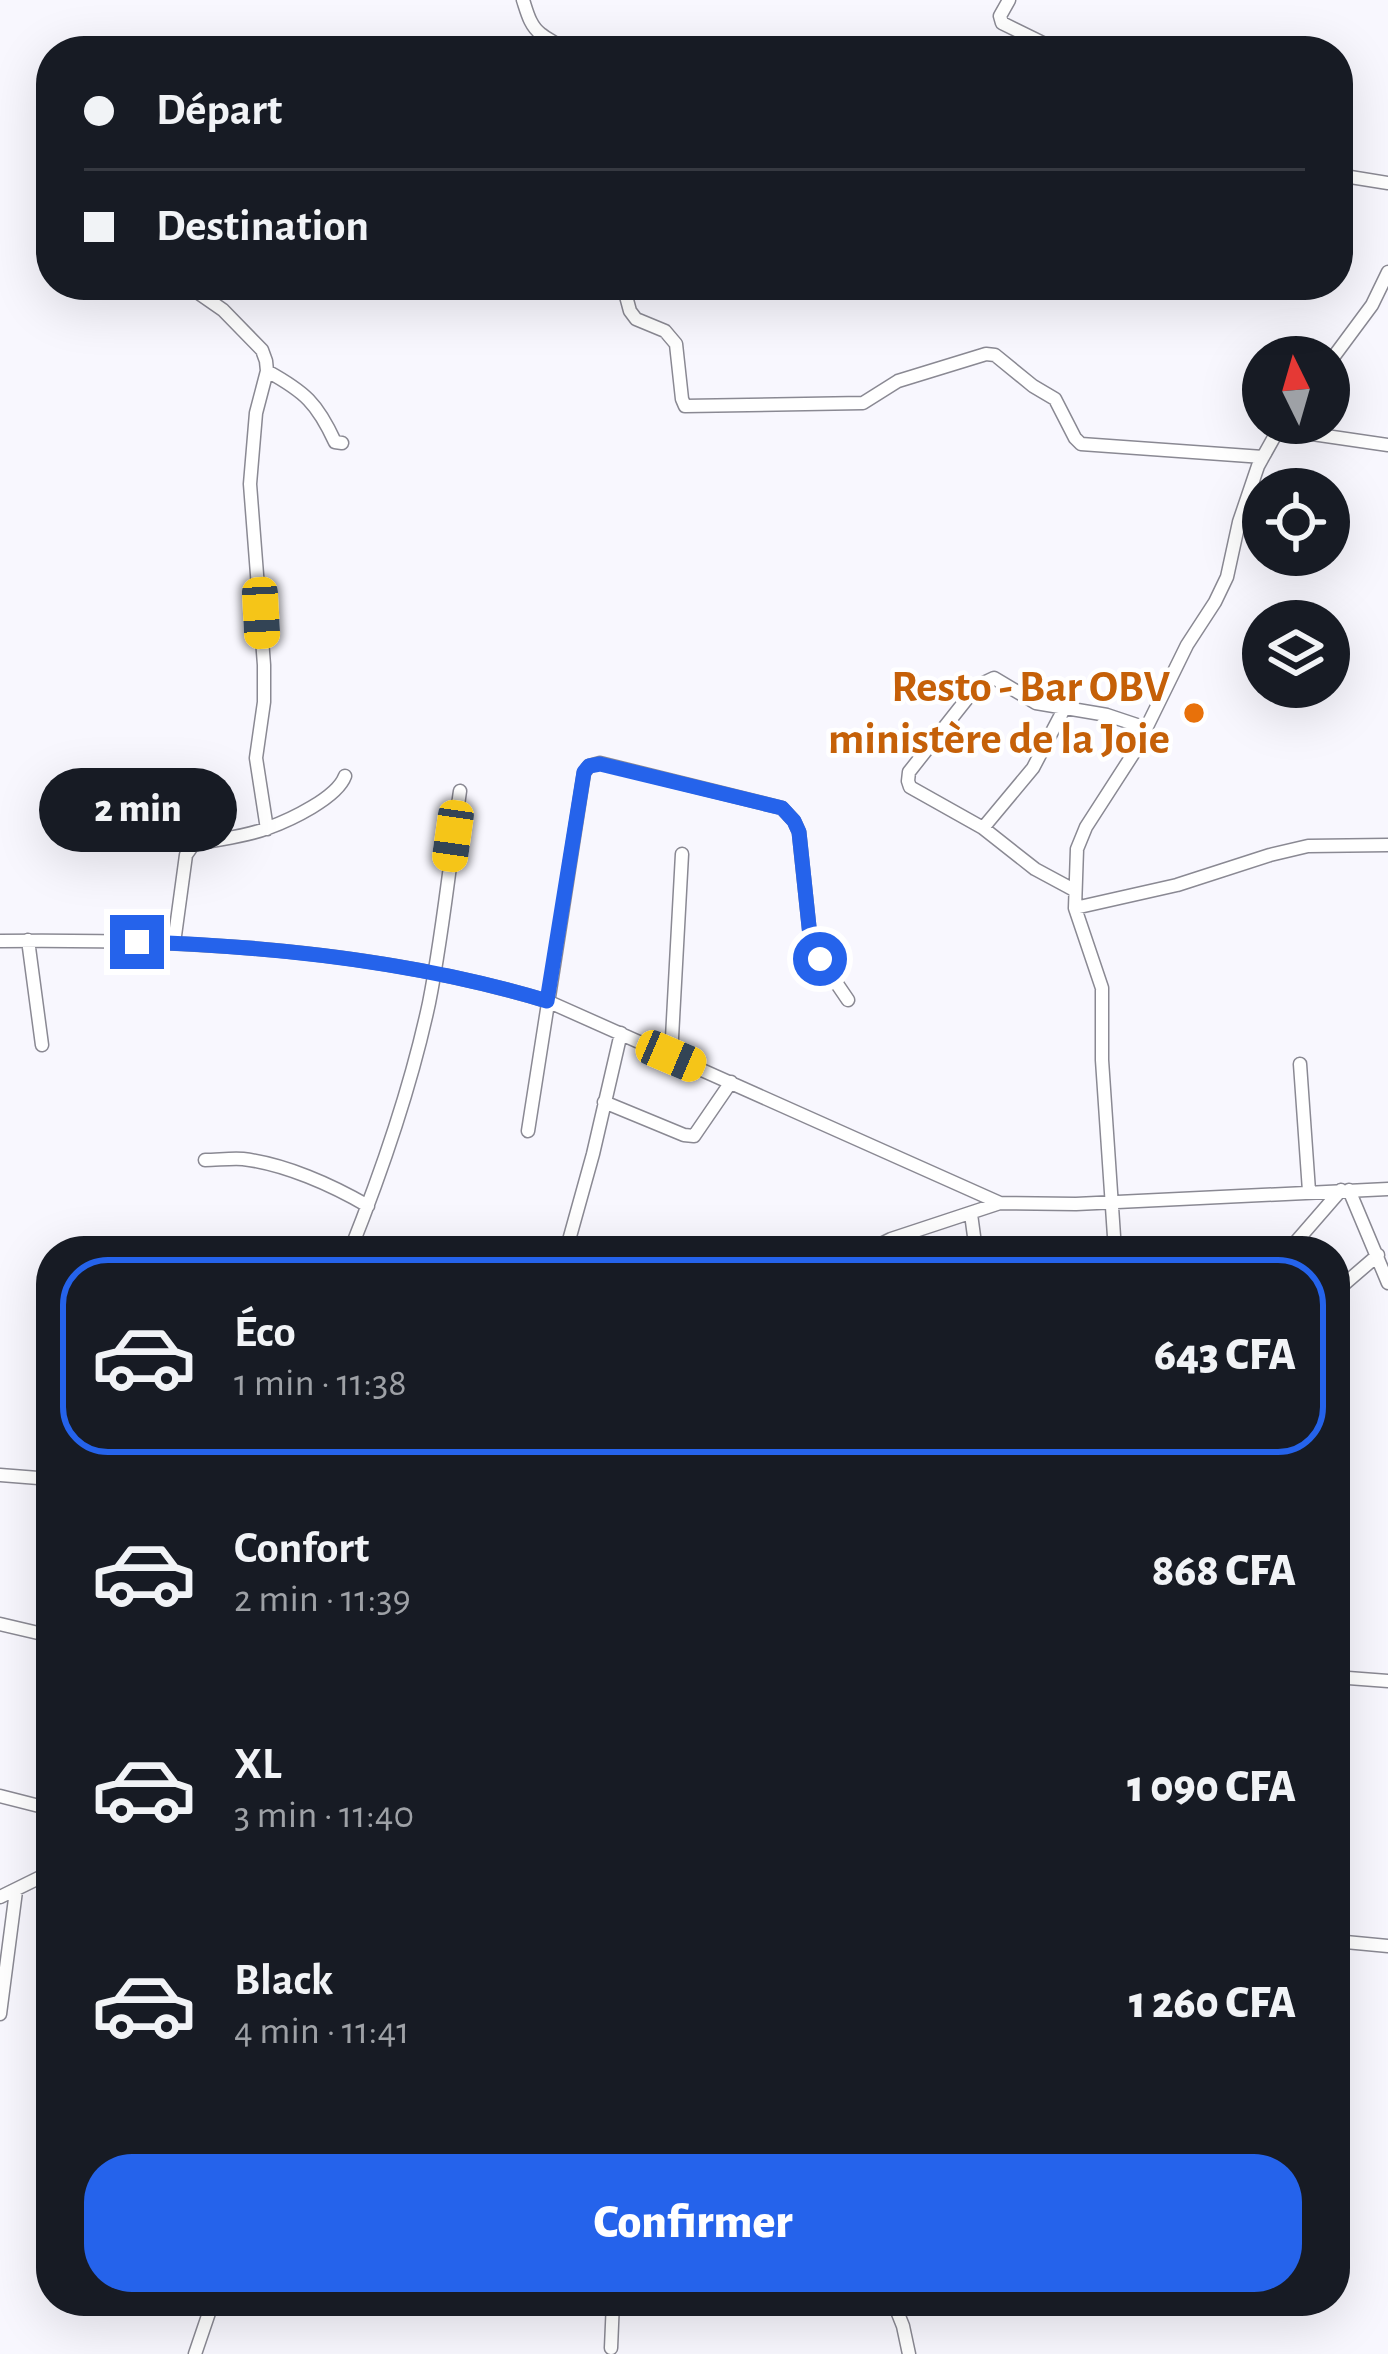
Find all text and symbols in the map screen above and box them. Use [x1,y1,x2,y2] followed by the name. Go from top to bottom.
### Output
[156,88,282,133] text: Départ
[156,204,369,249] text: Destination
[1242,336,1350,444] north arrow
[1242,336,1350,708] map controls
[1242,468,1350,576] button: locate
[241,576,281,650] car
[1242,600,1350,708] button: layers
[828,665,1171,762] place label: Resto - Bar OBV ministère de la Joie
[1181,700,1207,726] marker: Resto - Bar OBV ministère de la Joie
[38,768,236,852] callout: 2 min
[94,790,182,829] text: 2 min
[430,798,476,874] car
[110,915,164,969] route end
[793,932,847,986] route start
[631,1025,711,1087] car
[90,1302,198,1410] icon: car
[234,1310,296,1355] text: Éco
[1154,1333,1296,1378] text: 643 CFA
[234,1364,407,1403] text: 1 min · 11:38
[90,1518,198,1626] icon: car
[234,1526,369,1571] text: Confort
[1152,1549,1296,1594] text: 868 CFA
[234,1580,411,1619] text: 2 min · 11:39
[90,1734,198,1842] icon: car
[234,1742,282,1787] text: XL
[1127,1765,1296,1810] text: 1 090 CFA
[234,1796,414,1835] text: 3 min · 11:40
[90,1950,198,2058] icon: car
[234,1958,333,2003] text: Black
[1129,1981,1296,2026] text: 1 260 CFA
[234,2012,410,2051] text: 4 min · 11:41
[84,2154,1302,2292] button: Confirmer

